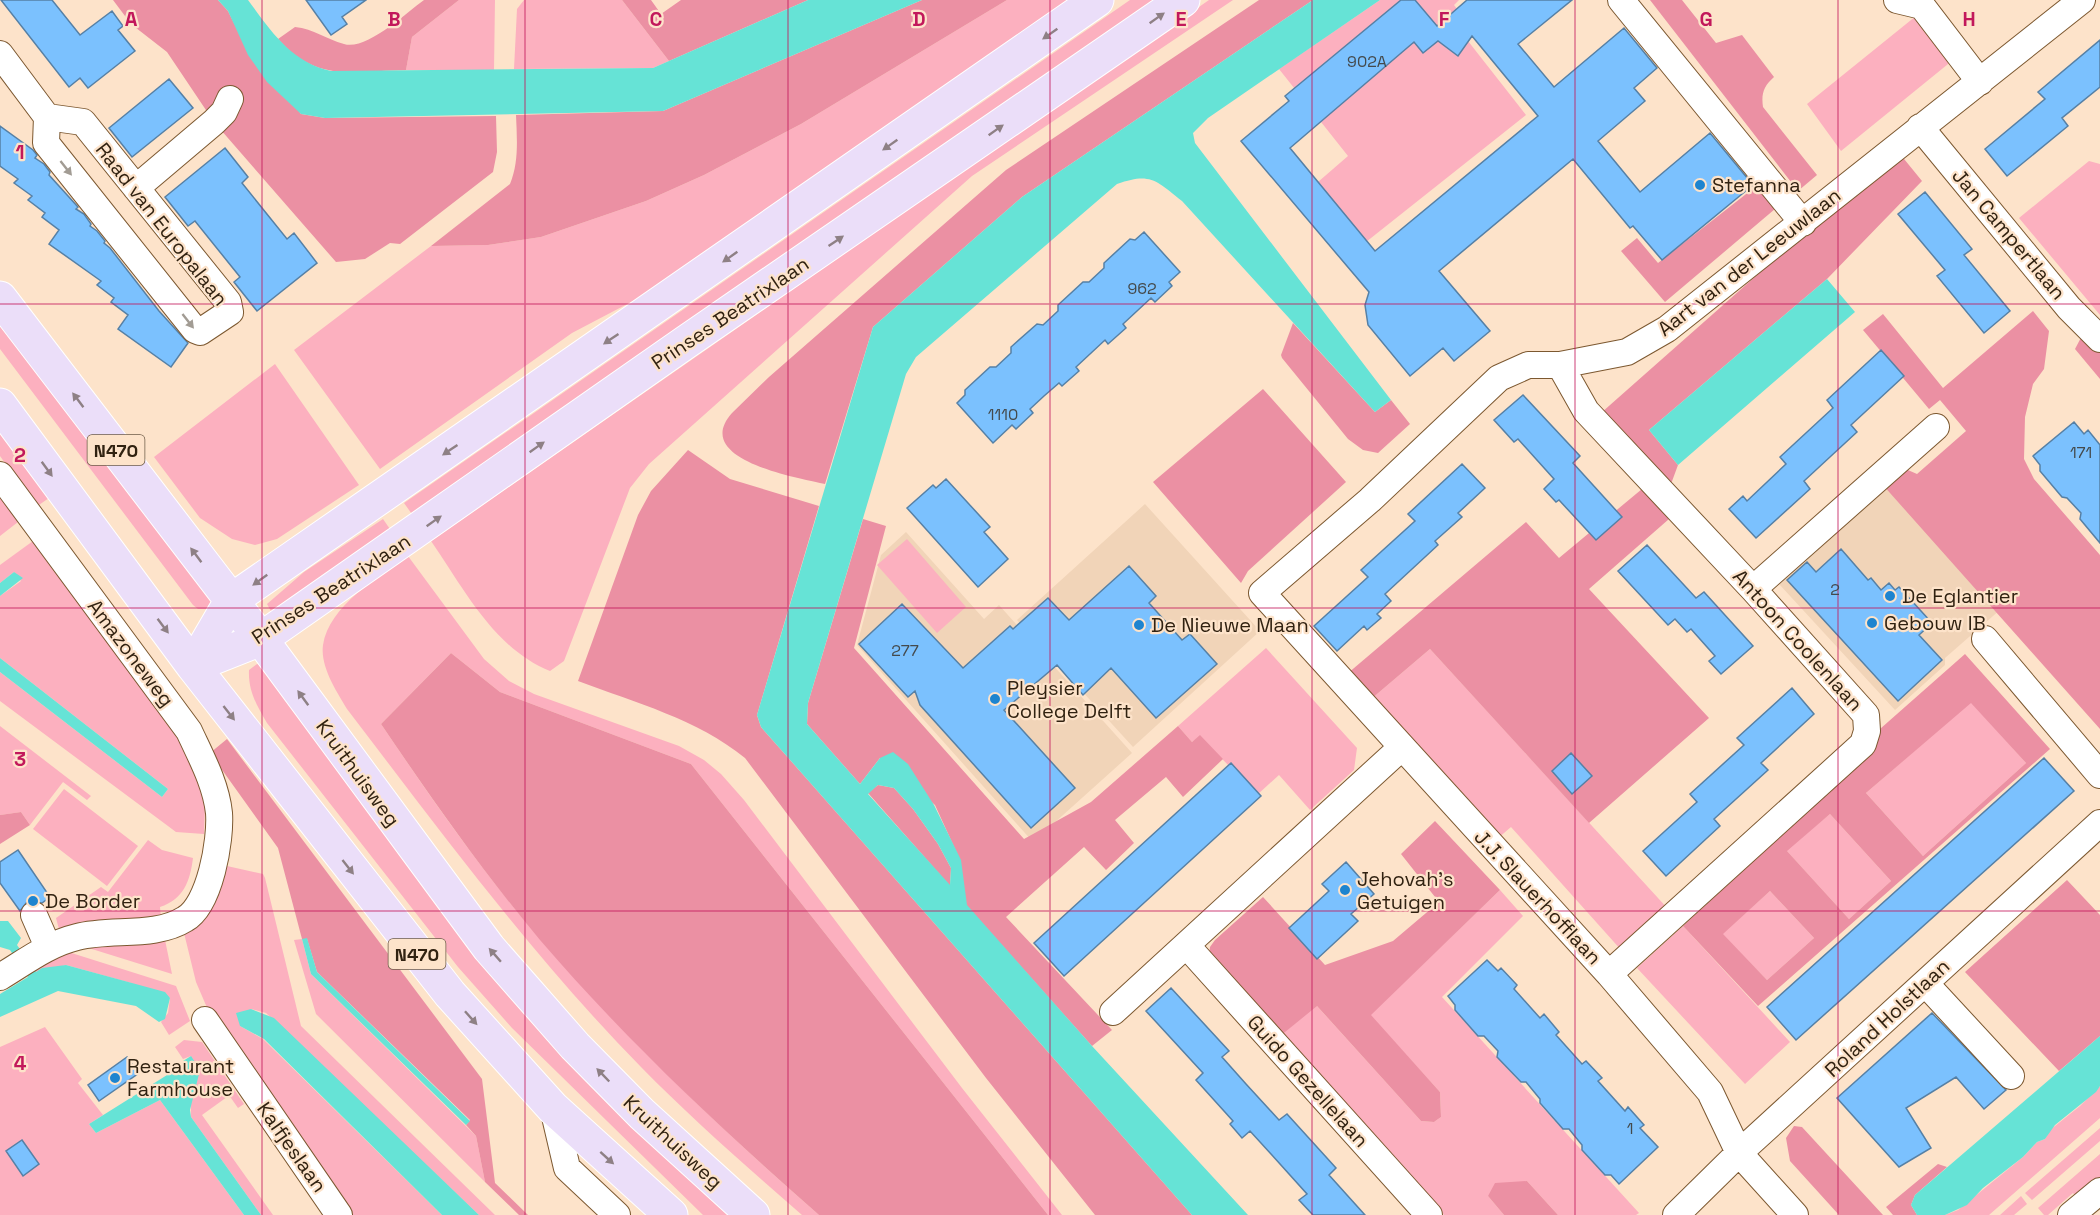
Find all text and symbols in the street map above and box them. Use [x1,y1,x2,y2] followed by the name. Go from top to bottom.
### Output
[125,6,138,32] text: A
[387,6,401,32] text: B
[650,6,663,32] text: C
[912,6,926,32] text: D
[1175,6,1187,32] text: E
[1439,6,1450,32] text: F
[1699,6,1713,32] text: G
[1962,6,1976,32] text: H
[1148,12,1164,24] one-way arrow
[1042,28,1058,40] one-way arrow
[1347,51,1387,72] house number: 902A
[988,124,1004,136] one-way arrow
[90,137,234,311] street label: Raad van Europalaan
[15,139,25,165] text: 1
[882,139,898,151] one-way arrow
[60,160,73,176] one-way arrow
[1947,163,2071,305] street label: Jan Campertlaan
[1712,172,1801,198] place label: Stefanna
[1693,178,1707,192] marker: Stefanna
[1652,182,1846,342] street label: Aart van der Leeuwlaan
[828,236,844,247] one-way arrow
[646,251,814,375] street label: Prinses Beatrixlaan
[722,251,738,262] one-way arrow
[1127,278,1157,299] house number: 962
[181,313,194,329] one-way arrow
[602,334,619,345] one-way arrow
[72,392,84,407] one-way arrow
[988,404,1018,425] house number: 1110
[88,435,144,465] road number: N470
[529,441,545,453] one-way arrow
[14,442,26,468] text: 2
[2070,442,2092,463] house number: 171
[442,444,458,455] one-way arrow
[41,461,53,477] one-way arrow
[426,515,441,527] one-way arrow
[247,528,415,650] street label: Prinses Beatrixlaan
[190,547,202,562] one-way arrow
[1727,564,1869,716] street label: Antoon Coolenlaan
[252,574,268,586] one-way arrow
[1830,579,1840,600] house number: 2
[1902,583,2018,609] place label: De Eglantier
[1883,589,1897,603] marker: De Eglantier
[82,594,180,712] street label: Amazoneweg
[1884,610,1986,636] place label: Gebouw IB
[1151,612,1309,638] place label: De Nieuwe Maan
[1865,616,1879,630] marker: Gebouw IB
[157,618,170,634] one-way arrow
[1132,618,1146,632] marker: De Nieuwe Maan
[891,640,919,661] house number: 277
[1007,675,1131,724] place label: Pleysier College Delft
[297,690,309,706] one-way arrow
[988,692,1002,706] marker: Pleysier College Delft
[223,705,235,720] one-way arrow
[310,714,406,832] street label: Kruithuisweg
[14,746,26,772] text: 3
[1469,824,1607,970] street label: J.J. Slauerhofflaan
[342,859,355,875] one-way arrow
[1357,866,1454,915] place label: Jehovah's Getuigen
[1338,883,1352,897] marker: Jehovah's Getuigen
[45,888,140,914] place label: De Border
[26,894,40,908] marker: De Border
[388,939,446,969] road number: N470
[489,948,502,963] one-way arrow
[1819,953,1955,1083] street label: Roland Holstlaan
[1242,1009,1374,1153] street label: Guido Gezellelaan
[464,1010,477,1025] one-way arrow
[14,1050,27,1076] text: 4
[127,1053,234,1102] place label: Restaurant Farmhouse
[596,1068,610,1082] one-way arrow
[108,1071,122,1085] marker: Restaurant Farmhouse
[618,1089,728,1195] street label: Kruithuisweg
[251,1097,333,1197] street label: Kalfjeslaan
[1627,1118,1633,1139] house number: 1
[600,1150,614,1164] one-way arrow

